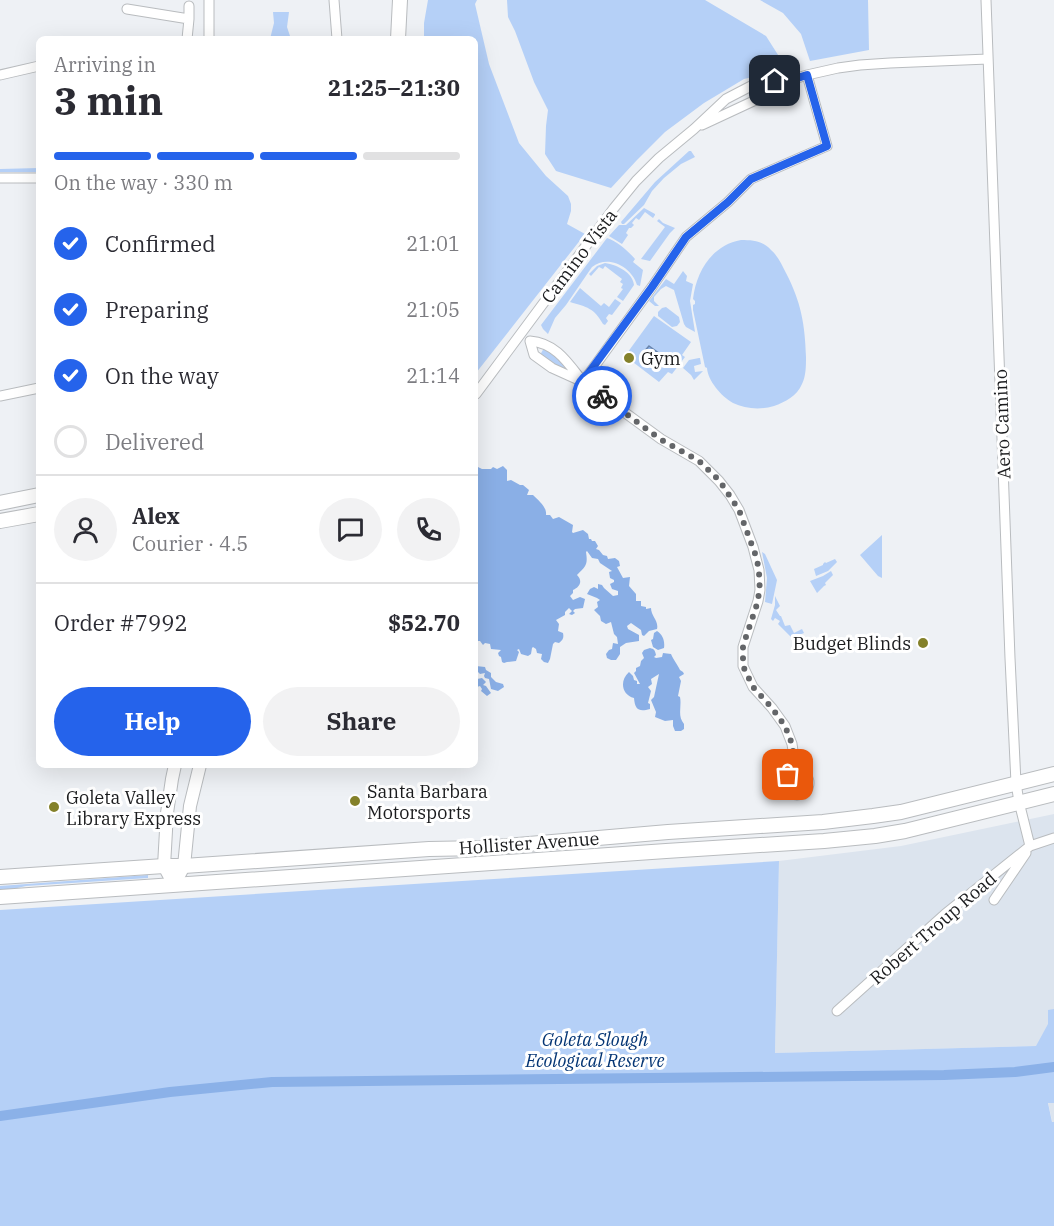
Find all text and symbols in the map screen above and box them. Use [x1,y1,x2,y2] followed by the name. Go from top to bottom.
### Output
[54,51,156,78] text: Arriving in
[749,55,800,106] pin
[758,64,791,97] icon: home
[328,73,460,102] text: 21:25–21:30
[54,75,163,126] text: 3 min
[54,169,233,196] text: On the way · 330 m
[536,204,622,308] street label: Camino Vista
[54,227,87,260] icon: check
[105,229,216,258] text: Confirmed
[406,230,460,257] text: 21:01
[54,293,87,326] icon: check
[105,295,209,324] text: Preparing
[406,296,460,323] text: 21:05
[641,347,681,370] place label: Gym
[622,351,636,365] marker: Gym
[54,359,87,392] icon: check
[105,361,219,390] text: On the way
[406,362,460,389] text: 21:14
[572,366,632,426] courier
[989,369,1015,479] street label: Aero Camino
[586,380,619,413] icon: bike
[105,427,204,456] text: Delivered
[54,498,117,561] button: person
[319,498,382,561] button: chat
[397,498,460,561] button: phone
[132,501,180,530] text: Alex
[132,530,248,557] text: Courier · 4.5
[54,608,188,637] text: Order #7992
[388,608,460,637] text: $52.70
[793,632,911,655] place label: Budget Blinds
[916,636,930,650] marker: Budget Blinds
[54,687,251,756] button: Help
[263,687,460,756] button: Share
[762,749,813,800] pin
[771,758,804,791] icon: bag
[367,780,488,824] place label: Santa Barbara Motorsports
[66,786,201,830] place label: Goleta Valley Library Express
[348,794,362,808] marker: Santa Barbara Motorsports
[47,800,61,814] marker: Goleta Valley Library Express
[458,827,600,859] street label: Hollister Avenue
[865,867,1001,989] street label: Robert Troup Road
[525,1028,664,1072] park label: Goleta Slough Ecological Reserve

